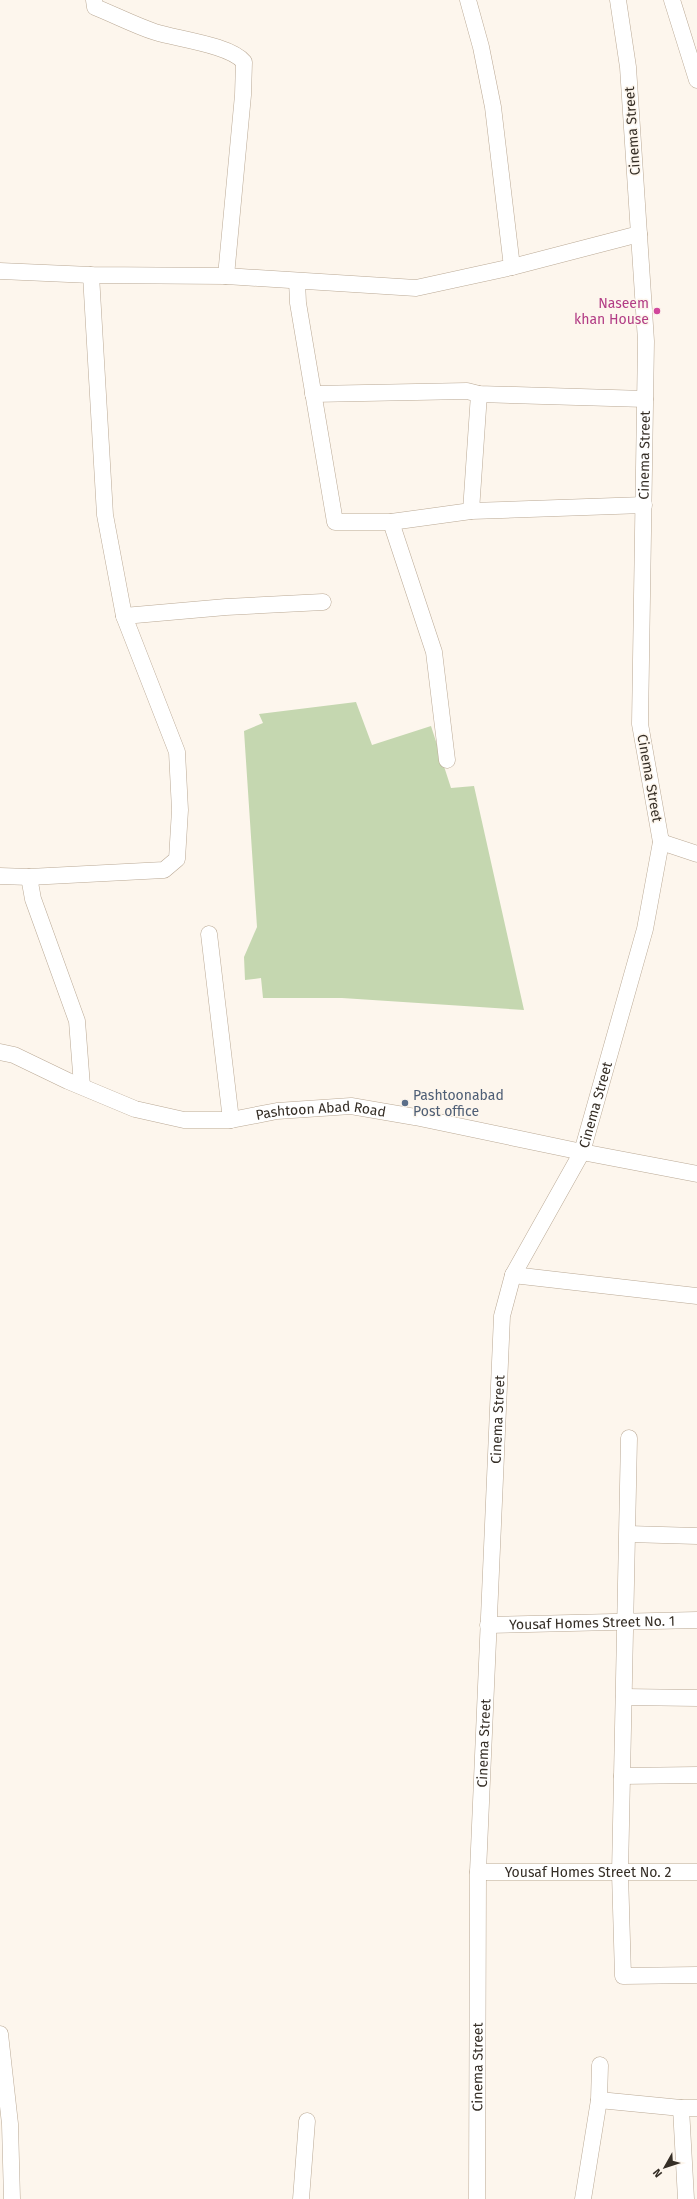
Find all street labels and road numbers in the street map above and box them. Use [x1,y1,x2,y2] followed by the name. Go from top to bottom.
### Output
[621,85,644,176] street label: Cinema Street
[636,410,654,500] street label: Cinema Street
[633,733,666,824] street label: Cinema Street
[576,1059,616,1150] street label: Cinema Street
[254,1098,387,1124] street label: Pashtoon Abad Road
[488,1374,508,1464] street label: Cinema Street
[509,1613,675,1633] street label: Yousaf Homes Street No. 1
[474,1697,495,1788] street label: Cinema Street
[505,1864,671,1881] street label: Yousaf Homes Street No. 2
[469,2022,487,2112] street label: Cinema Street

